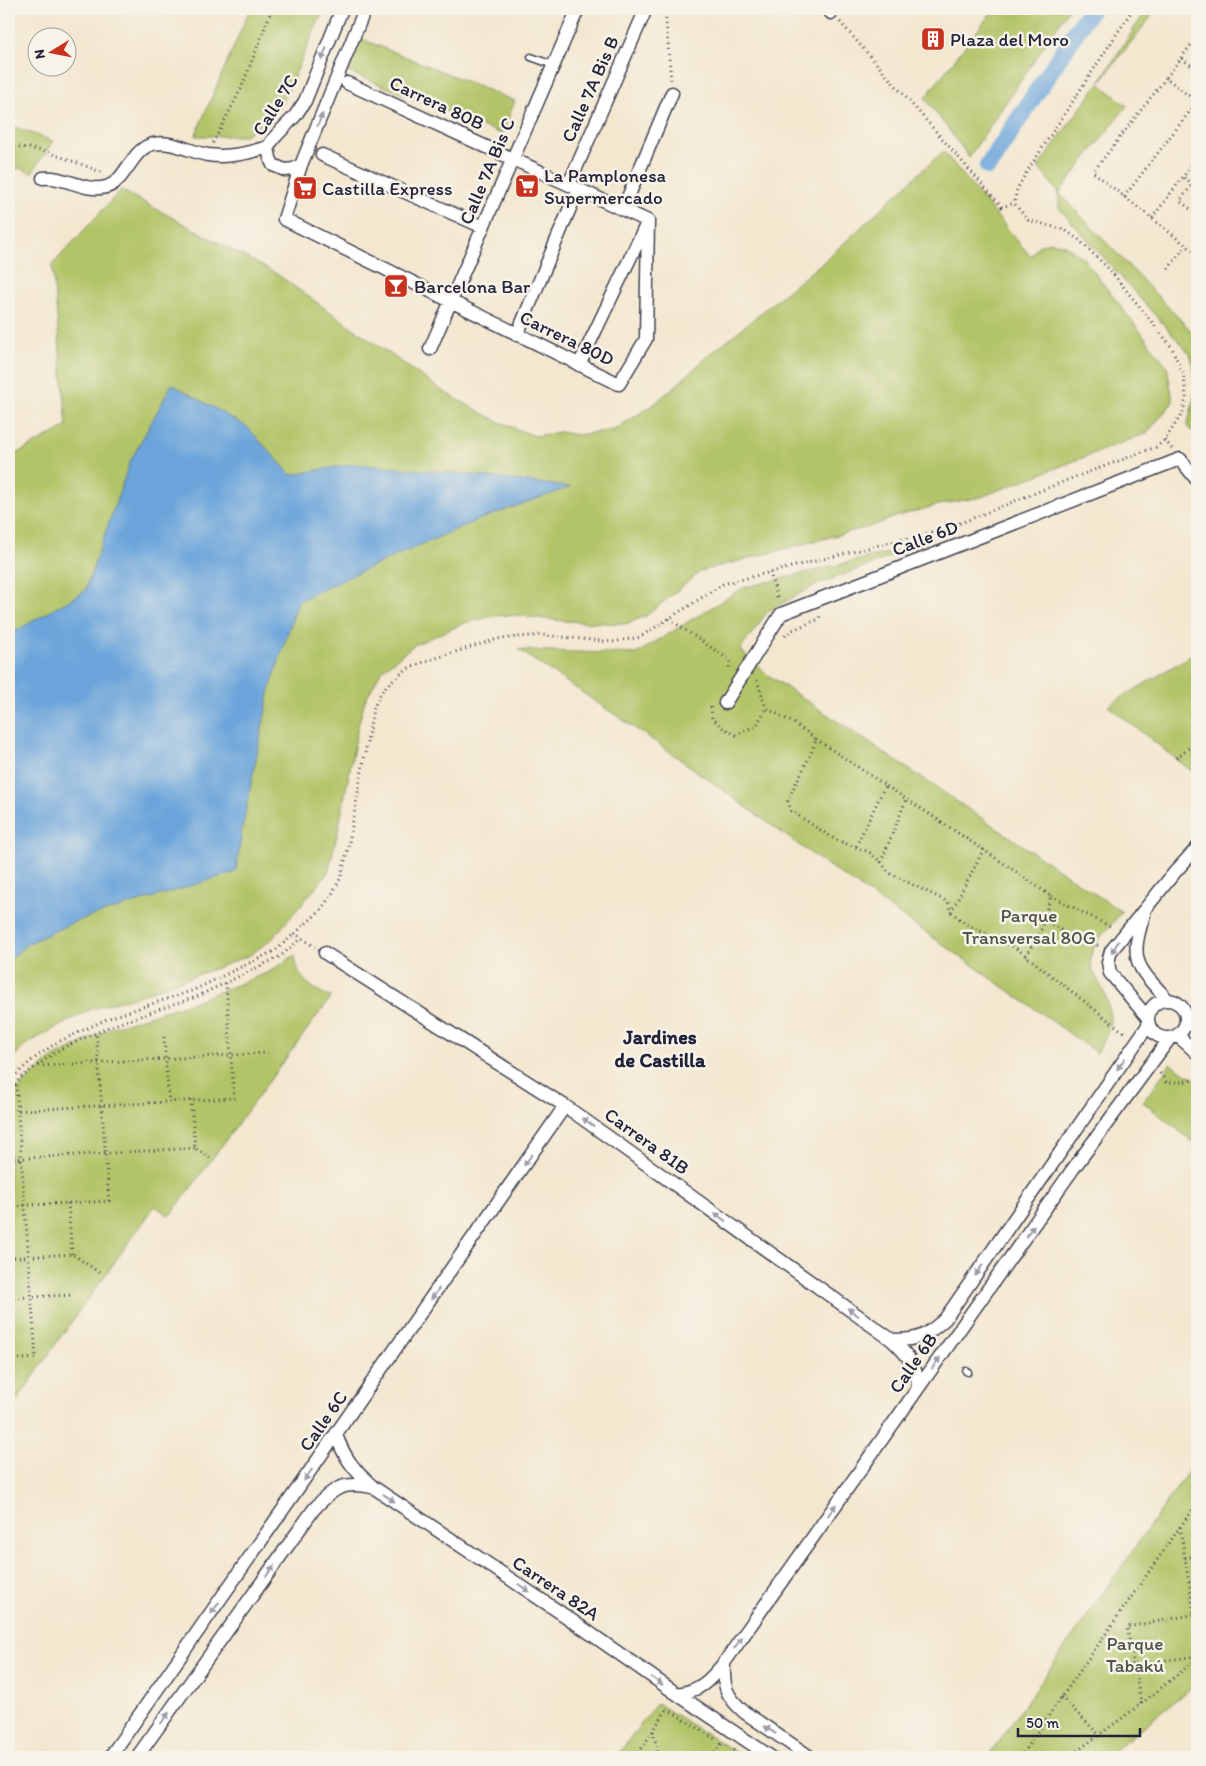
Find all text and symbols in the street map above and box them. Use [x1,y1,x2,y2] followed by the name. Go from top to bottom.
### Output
[920,26,946,52] building icon: Plaza del Moro
[28,28,78,78] north arrow
[950,28,1069,51] place label: Plaza del Moro
[556,32,624,146] street label: Calle 7A Bis B
[320,47,328,62] one-way arrow
[30,48,49,60] text: N
[247,70,303,140] street label: Calle 7C
[386,71,488,135] street label: Carrera 80B
[316,112,324,127] one-way arrow
[454,114,520,228] street label: Calle 7A Bis C
[544,164,666,209] place label: La Pamplonesa Supermercado
[514,173,540,199] supermarket icon: La Pamplonesa Supermercado
[292,175,318,201] supermarket icon: Castilla Express
[322,177,453,200] place label: Castilla Express
[383,273,409,299] bar icon: Barcelona Bar
[414,275,531,298] place label: Barcelona Bar
[516,305,618,371] street label: Carrera 80D
[889,515,961,561] street label: Calle 6D
[962,904,1096,949] park label: Parque Transversal 80G
[1110,941,1119,954] one-way arrow
[615,1025,706,1072] district label: Jardines de Castilla
[1116,1058,1126,1071] one-way arrow
[600,1103,694,1179] street label: Carrera 81B
[582,1117,595,1127] one-way arrow
[523,1153,533,1167] one-way arrow
[714,1212,727,1222] one-way arrow
[1025,1224,1035,1238] one-way arrow
[974,1263,984,1277] one-way arrow
[430,1287,440,1300] one-way arrow
[846,1307,859,1317] one-way arrow
[884,1328,942,1398] street label: Calle 6B
[931,1356,941,1370] one-way arrow
[294,1386,352,1456] street label: Calle 6C
[303,1468,313,1482] one-way arrow
[382,1493,395,1503] one-way arrow
[827,1503,837,1517] one-way arrow
[508,1550,604,1626] street label: Carrera 82A
[265,1564,275,1578] one-way arrow
[517,1583,531,1593] one-way arrow
[210,1601,220,1615] one-way arrow
[1106,1632,1165,1677] park label: Parque Tabakú
[733,1636,743,1650] one-way arrow
[650,1676,664,1686] one-way arrow
[1018,1706,1141,1738] scale bar
[160,1711,170,1725] one-way arrow
[1026,1714,1059,1732] text: 50 m
[763,1725,776,1735] one-way arrow

